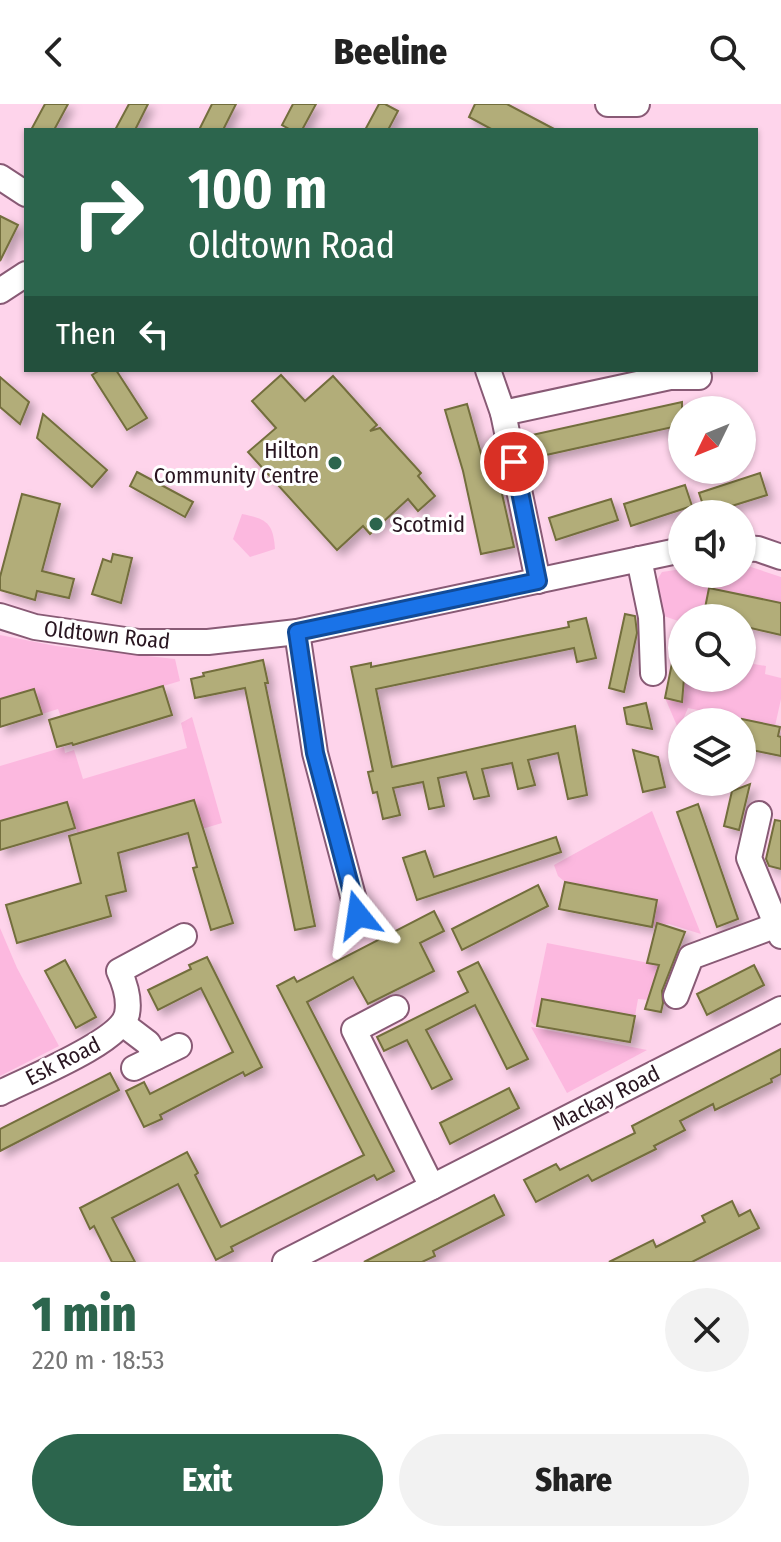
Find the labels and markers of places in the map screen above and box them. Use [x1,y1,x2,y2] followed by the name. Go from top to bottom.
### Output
[480,428,548,496] pin
[154,437,319,489] place label: Hilton Community Centre
[326,454,344,472] marker: Hilton Community Centre
[392,511,465,538] place label: Scotmid
[367,515,385,533] marker: Scotmid

